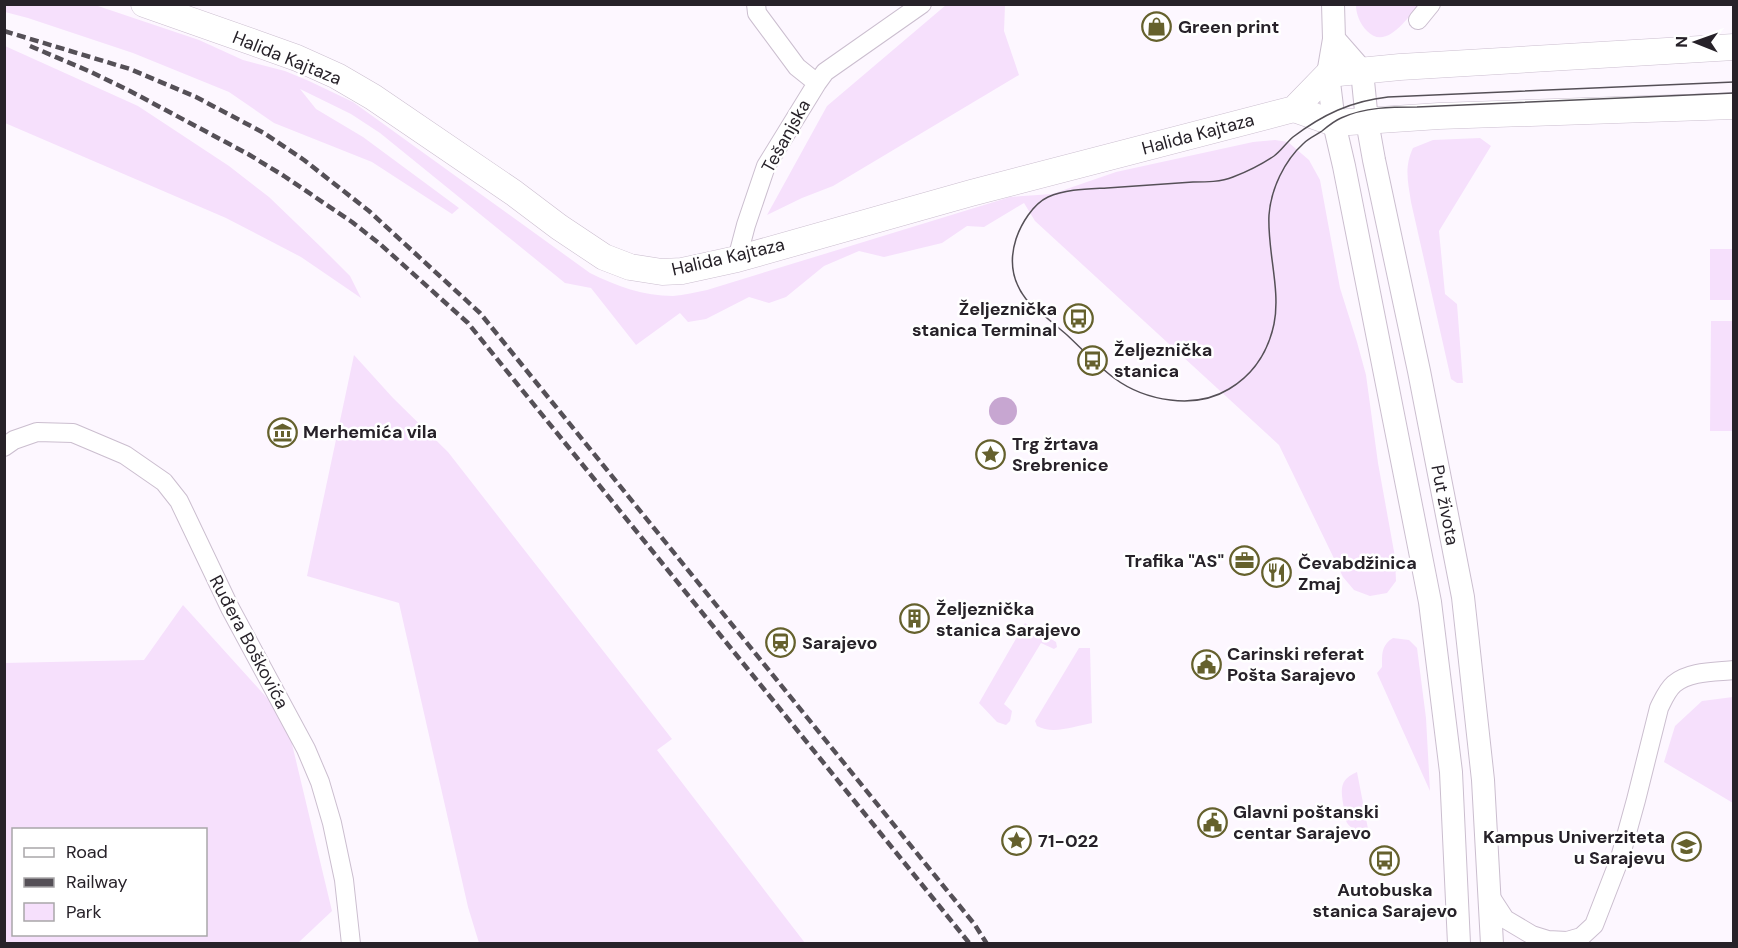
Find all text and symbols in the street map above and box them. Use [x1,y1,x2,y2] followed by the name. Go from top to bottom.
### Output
[1141,11,1173,43] shop icon: Green print
[1666,12,1726,72] north arrow
[1178,15,1279,39] place label: Green print
[229,25,345,91] street label: Halida Kajtaza
[1671,36,1692,48] text: N
[756,95,816,177] street label: Tešanjska
[1139,107,1257,161] street label: Halida Kajtaza
[669,232,787,282] street label: Halida Kajtaza
[912,297,1057,342] place label: Željeznička stanica Terminal
[1062,303,1094,335] bus stop icon: Željeznička stanica Terminal
[1114,338,1212,383] place label: Željeznička stanica
[1077,344,1109,376] bus stop icon: Željeznička stanica
[266,416,298,448] museum icon: Merhemića vila
[303,420,437,444] place label: Merhemića vila
[1012,432,1109,477] place label: Trg žrtava Srebrenice
[975,438,1007,470] place icon: Trg žrtava Srebrenice
[1425,463,1465,547] street label: Put života
[1229,545,1261,577] office icon: Trafika "AS"
[1125,549,1224,573] place label: Trafika "AS"
[1298,551,1417,596] place label: Čevabdžinica Zmaj
[1261,557,1293,589] restaurant icon: Čevabdžinica Zmaj
[204,571,294,713] street label: Ruđera Boškovića
[936,597,1081,642] place label: Željeznička stanica Sarajevo
[899,603,931,635] building icon: Željeznička stanica Sarajevo
[765,627,797,659] station icon: Sarajevo
[802,631,877,655] place label: Sarajevo
[1227,642,1364,687] place label: Carinski referat Pošta Sarajevo
[1190,648,1222,680] public building icon: Carinski referat Pošta Sarajevo
[1233,800,1379,845] place label: Glavni poštanski centar Sarajevo
[1196,806,1228,838] public building icon: Glavni poštanski centar Sarajevo
[1001,825,1033,857] place icon: 71-022
[1483,825,1665,870] place label: Kampus Univerziteta u Sarajevu
[12,828,207,936] legend
[1038,829,1098,853] place label: 71-022
[1670,831,1702,863] school or university icon: Kampus Univerziteta u Sarajevu
[66,840,108,864] text: Road
[1369,845,1401,877] bus stop icon: Autobuska stanica Sarajevo
[66,870,128,894] text: Railway
[1313,878,1457,923] place label: Autobuska stanica Sarajevo
[66,900,102,924] text: Park

